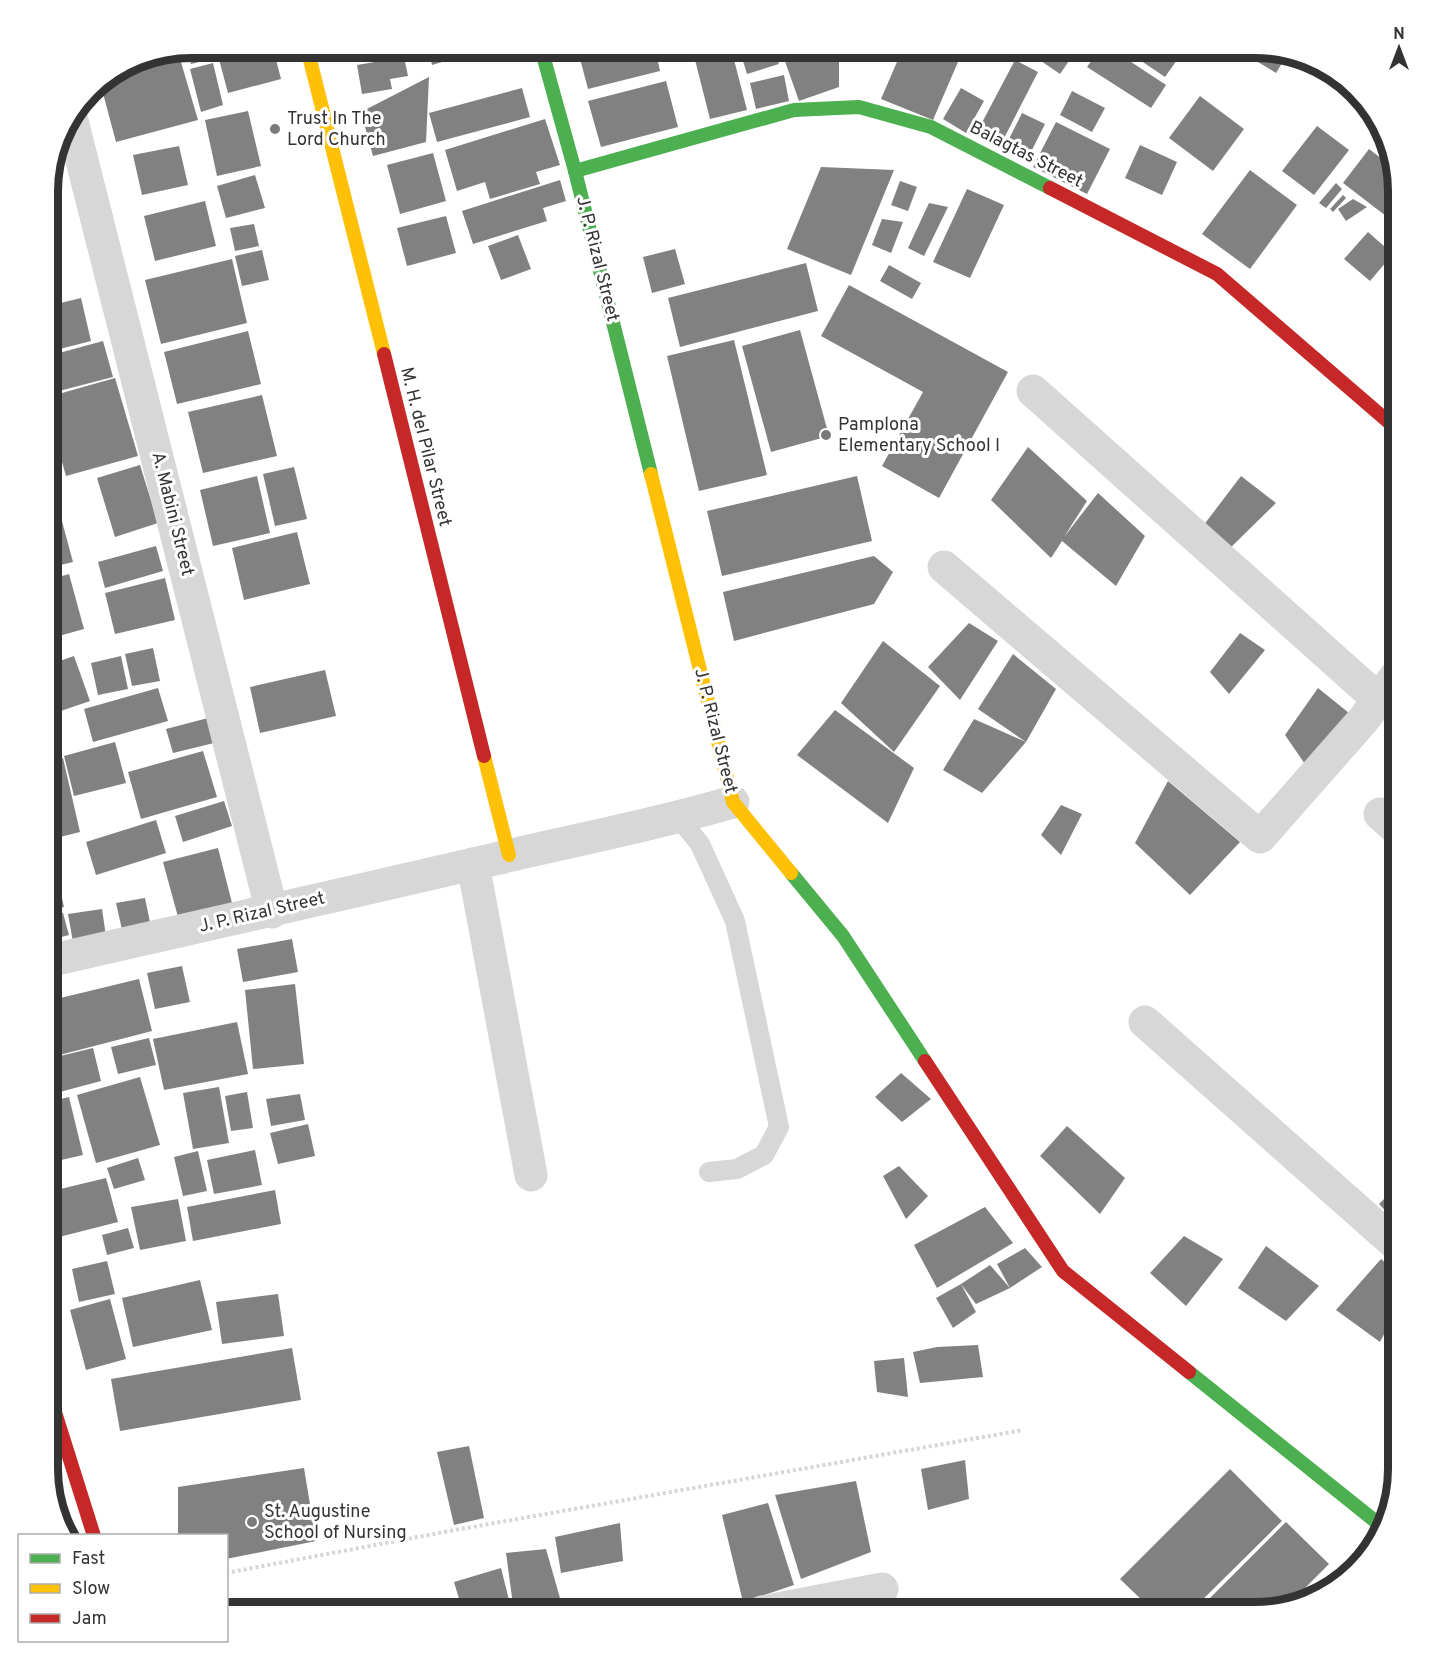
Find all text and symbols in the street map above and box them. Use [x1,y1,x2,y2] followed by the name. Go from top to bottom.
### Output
[1369,18,1429,78] north arrow
[1393,25,1405,45] text: N
[287,108,386,152] place label: Trust In The Lord Church
[965,117,1087,193] street label: Balagtas Street
[268,122,282,136] marker: Trust In The Lord Church
[570,194,624,324] street label: J. P. Rizal Street
[394,365,456,529] street label: M. H. del Pilar Street
[838,414,1000,458] place label: Pamplona Elementary School I
[819,428,833,442] marker: Pamplona Elementary School I
[145,450,199,578] street label: A. Mabini Street
[688,666,742,796] street label: J. P. Rizal Street
[197,887,327,939] street label: J. P. Rizal Street
[264,1501,407,1545] place label: St. Augustine School of Nursing
[245,1515,259,1529] marker: St. Augustine School of Nursing
[18,1534,228,1642] legend
[72,1548,105,1571] text: Fast
[72,1578,110,1601] text: Slow
[72,1608,107,1631] text: Jam

